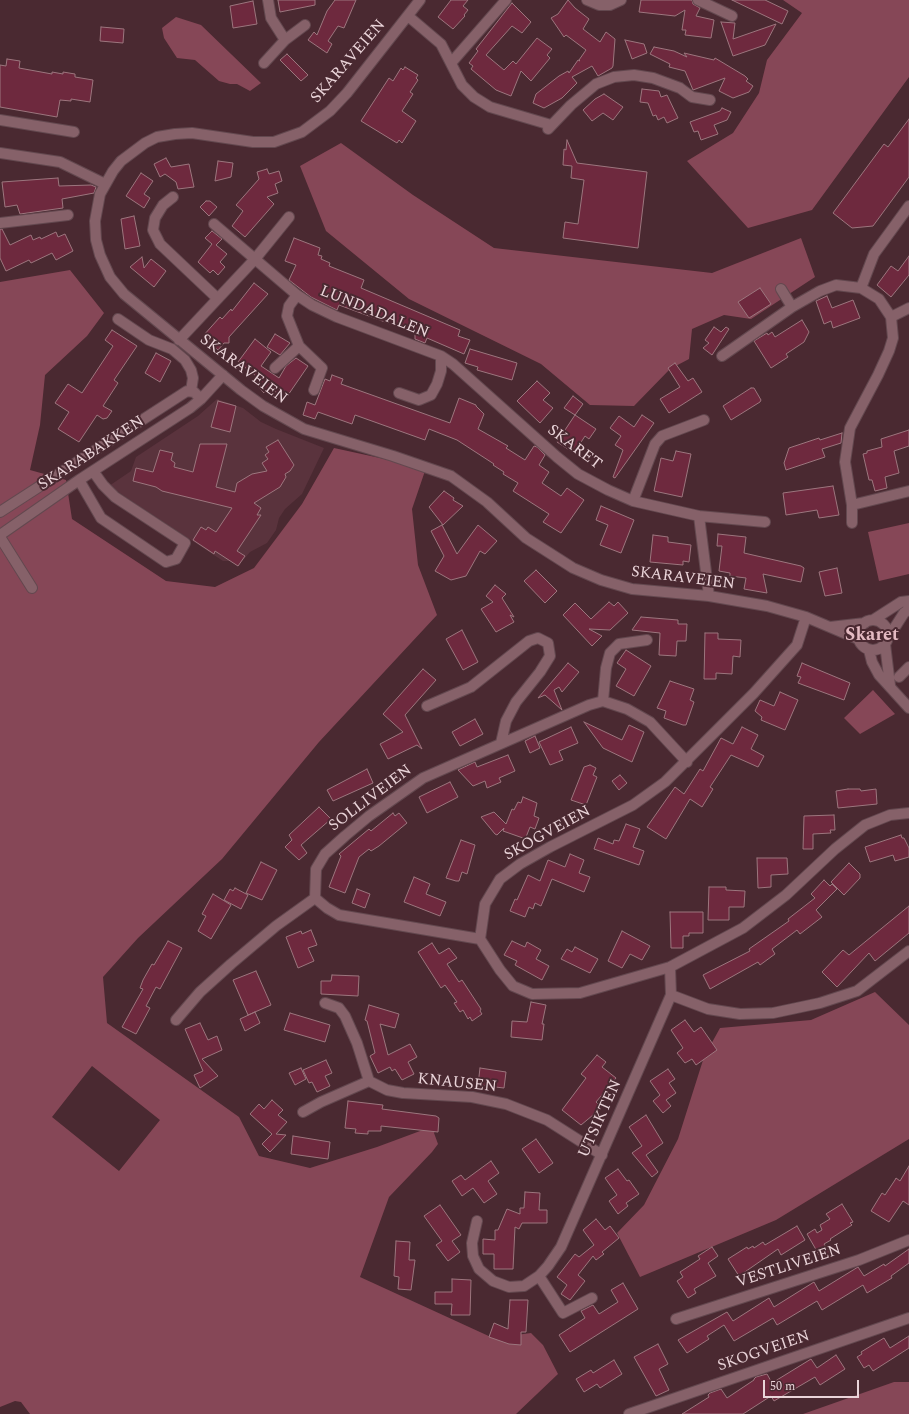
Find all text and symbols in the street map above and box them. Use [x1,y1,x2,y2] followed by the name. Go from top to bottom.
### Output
[307,16,391,108] street label: SKARAVEIEN
[317,282,431,344] street label: LUNDADALEN
[195,331,291,409] street label: SKARAVEIEN
[35,413,149,495] street label: SKARABAKKEN
[543,421,605,475] street label: SKARET
[630,563,736,595] street label: SKARAVEIEN
[845,625,899,647] district label: Skaret
[326,761,416,837] street label: SOLLIVEIEN
[501,802,595,866] street label: SKOGVEIEN
[416,1070,498,1098] street label: KNAUSEN
[575,1077,627,1161] street label: UTSIKTEN
[734,1241,844,1293] street label: VESTLIVEIEN
[715,1327,813,1377] street label: SKOGVEIEN
[765,1372,861,1398] scale bar
[770,1377,795,1396] text: 50 m

